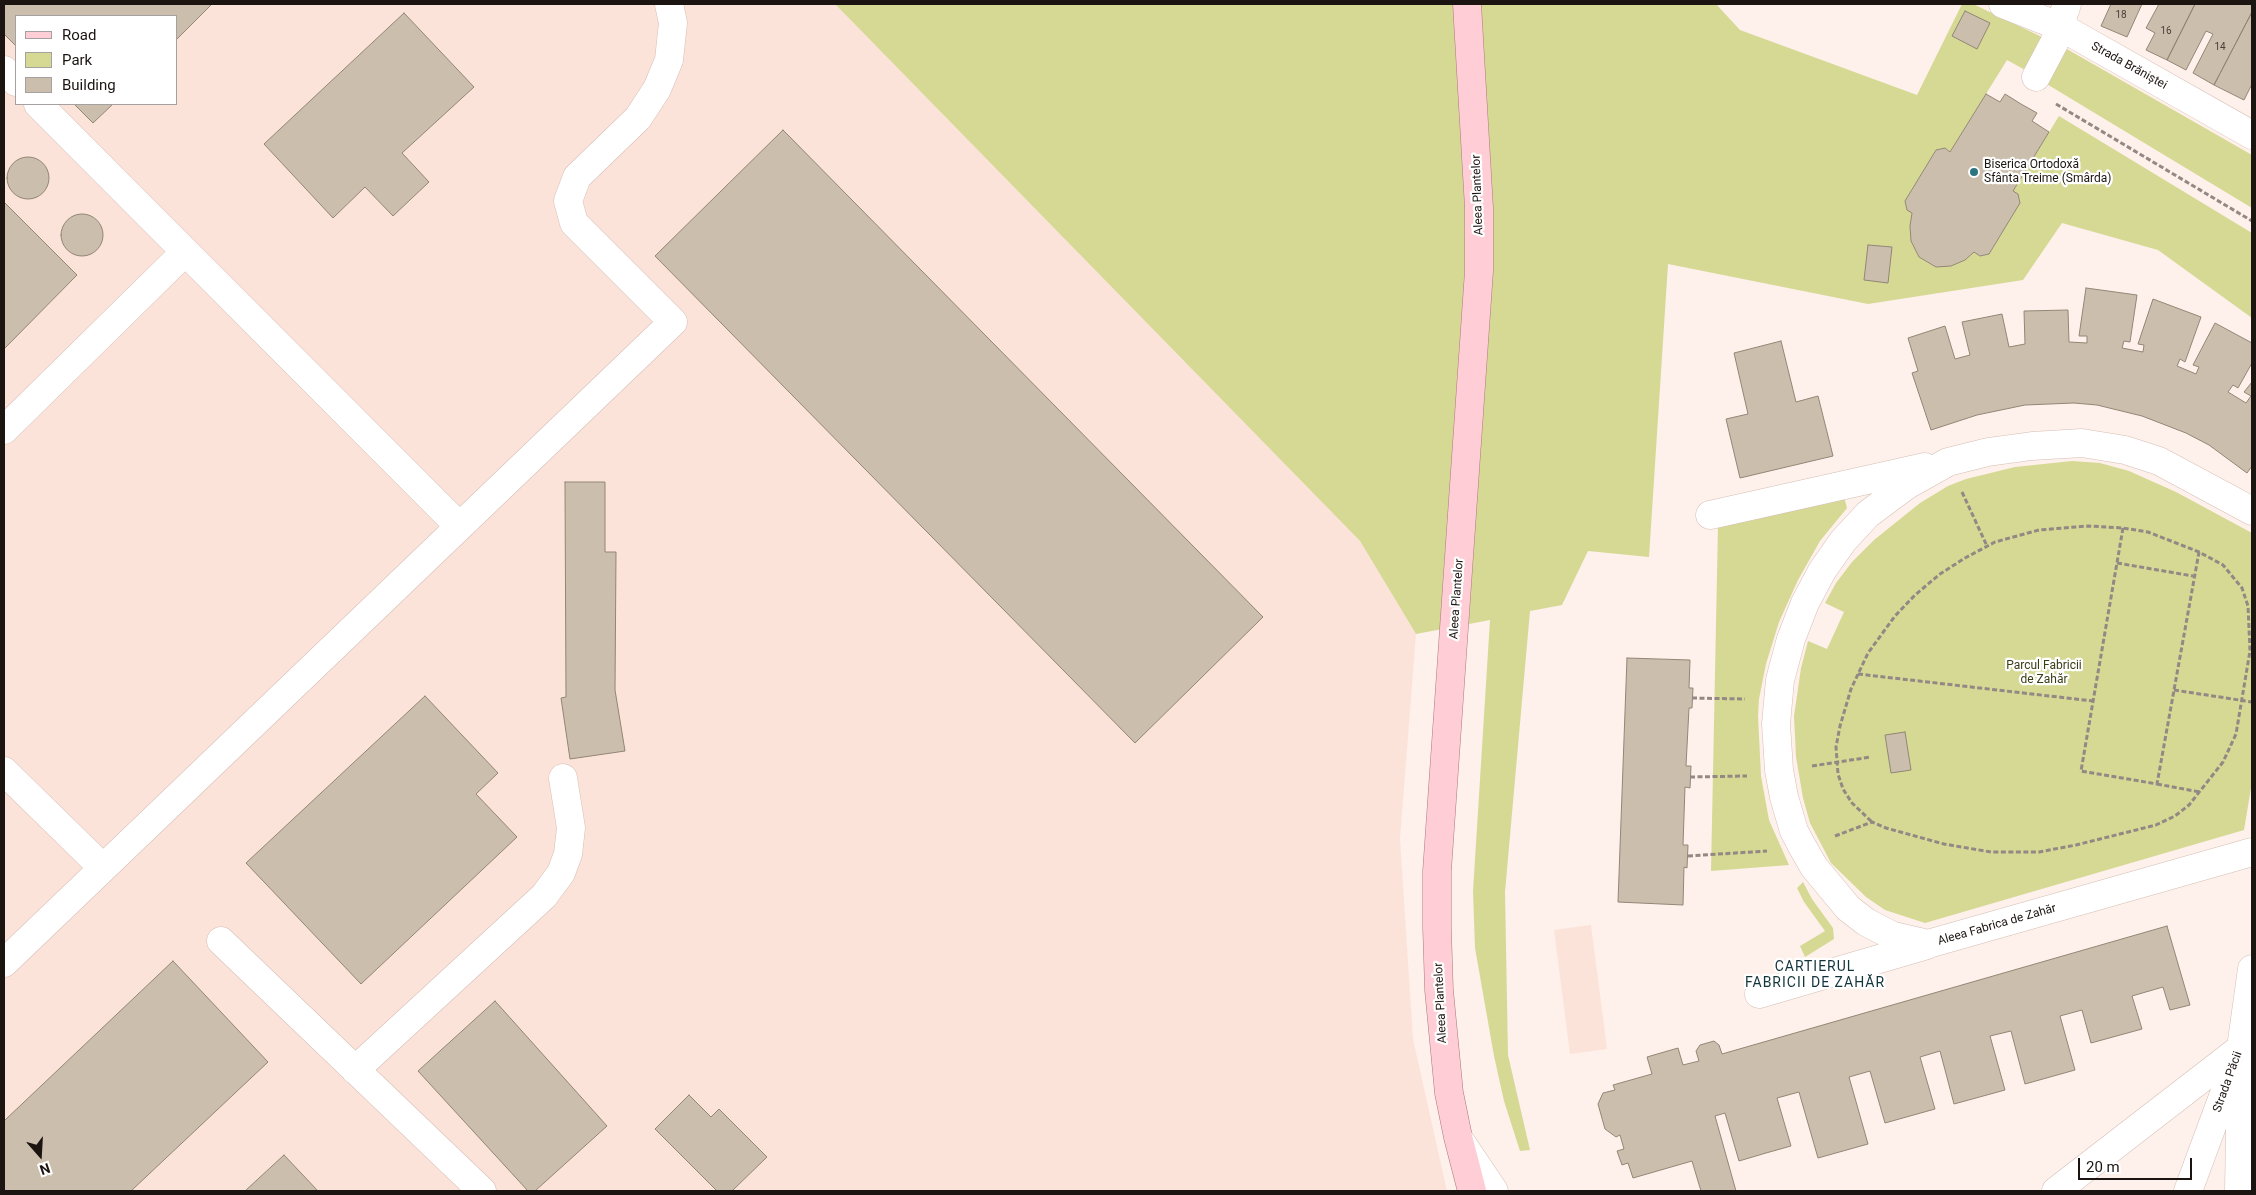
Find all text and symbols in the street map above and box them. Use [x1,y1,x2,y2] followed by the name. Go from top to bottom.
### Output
[2115,9,2127,21] house number: 18
[15,15,178,105] legend
[2160,25,2172,37] house number: 16
[62,26,96,44] text: Road
[2089,39,2169,93] street label: Strada Brăniștei
[2214,41,2226,53] house number: 14
[62,51,92,69] text: Park
[62,76,116,94] text: Building
[1469,154,1487,236] street label: Aleea Plantelor
[1984,158,2111,186] place label: Biserica Ortodoxă Sfânta Treime (Smârda)
[1968,166,1980,178] marker: Biserica Ortodoxă Sfânta Treime (Smârda)
[1447,558,1467,640] street label: Aleea Plantelor
[2006,659,2082,687] park label: Parcul Fabricii de Zahăr
[1936,901,2058,949] street label: Aleea Fabrica de Zahăr
[1743,959,1887,992] district label: CARTIERUL FABRICII DE ZAHĂR
[1432,962,1450,1044] street label: Aleea Plantelor
[2210,1050,2246,1114] street label: Strada Păcii
[15,1130,65,1180] north arrow
[2081,1148,2195,1180] scale bar
[2086,1158,2120,1176] text: 20 m
[38,1160,52,1178] text: N

